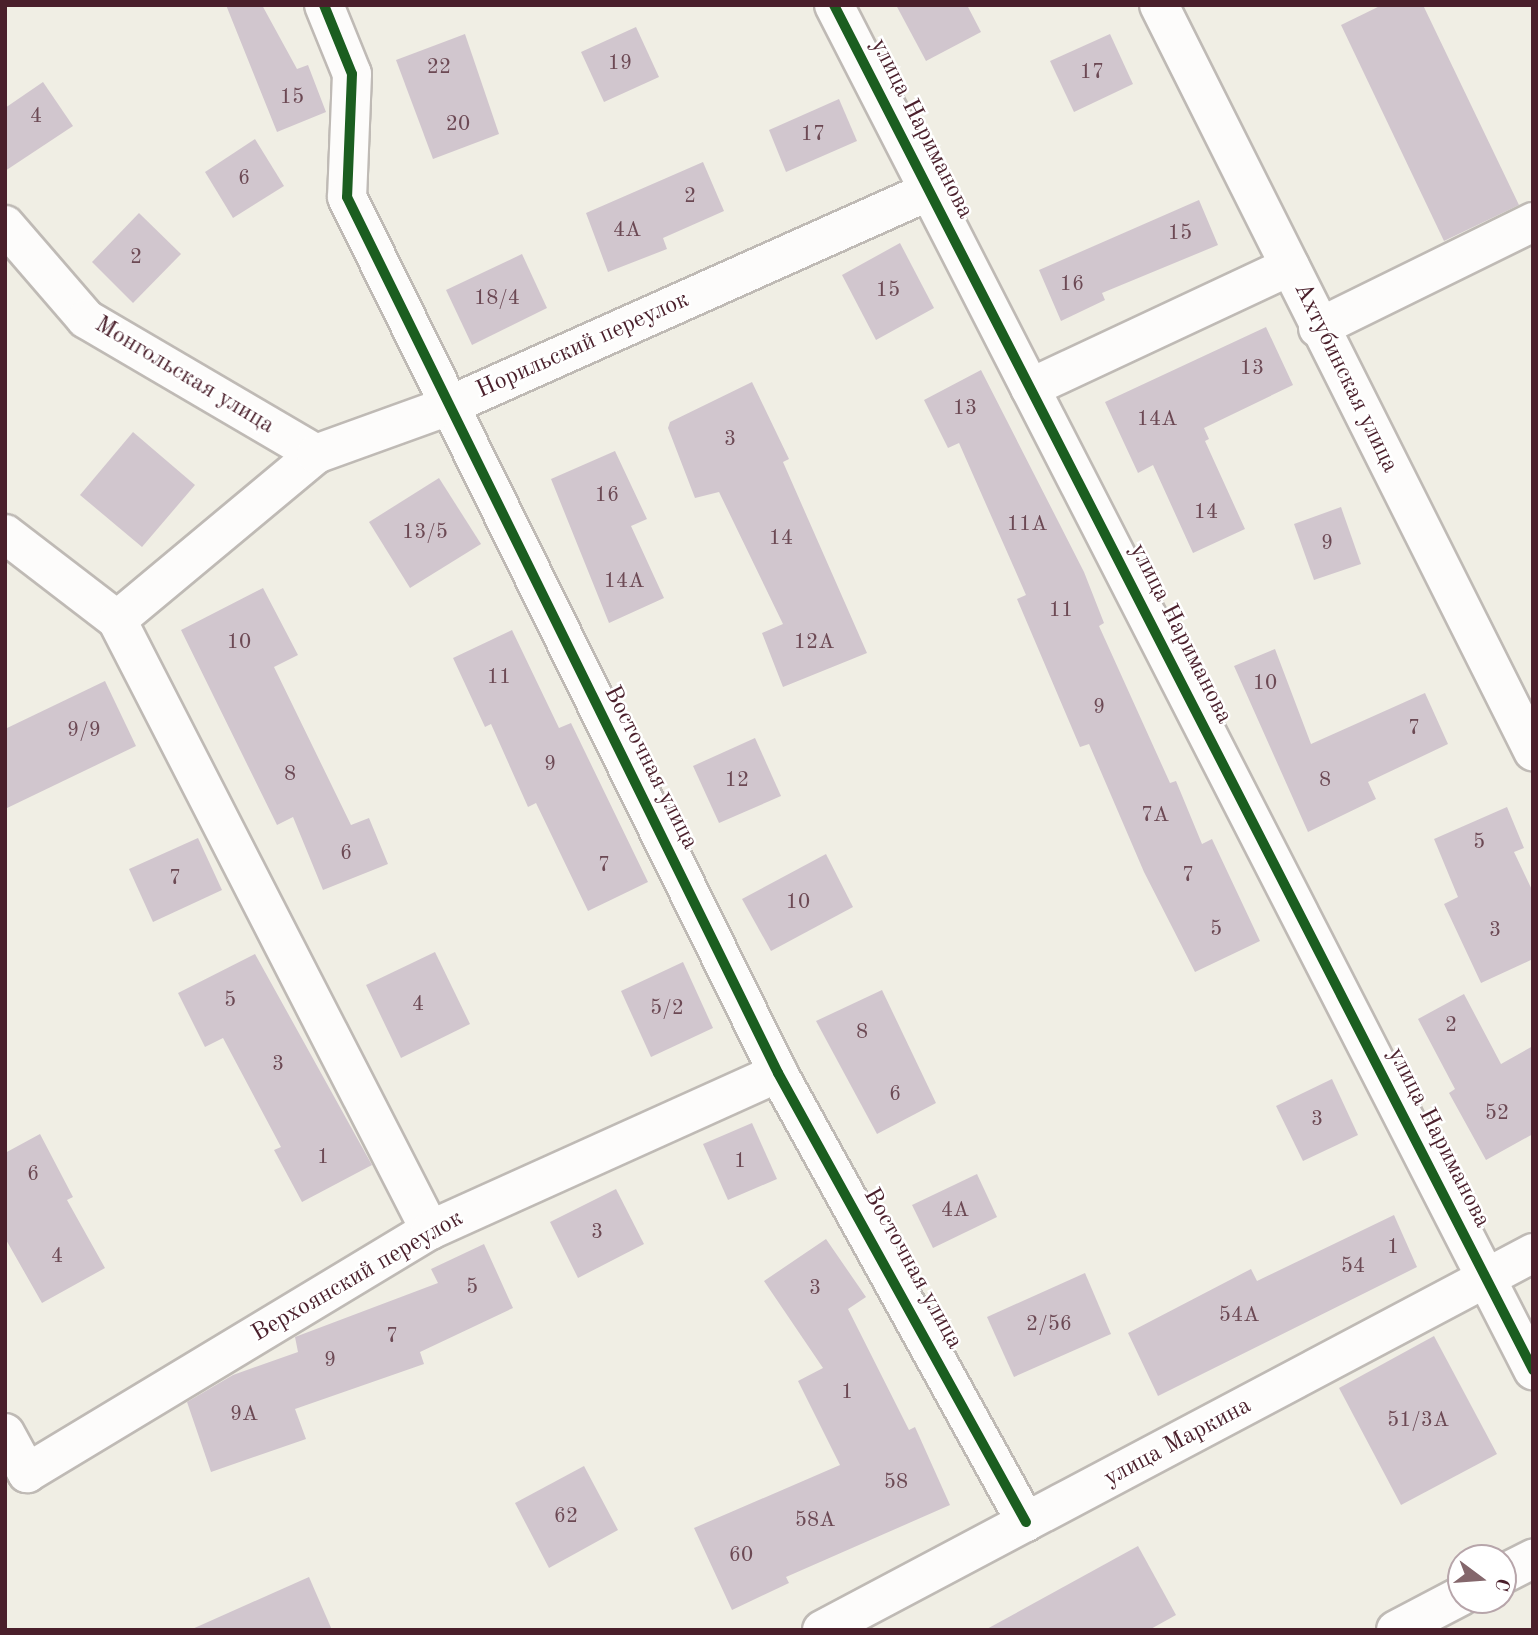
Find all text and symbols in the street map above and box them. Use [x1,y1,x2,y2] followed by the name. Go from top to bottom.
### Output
[863,34,979,224] street label: улица Нариманова
[608,51,632,77] house number: 19
[427,55,451,81] house number: 22
[1080,60,1104,86] house number: 17
[280,85,304,111] house number: 15
[30,104,42,130] house number: 4
[446,112,470,138] house number: 20
[801,122,825,148] house number: 17
[238,166,250,192] house number: 6
[684,184,696,210] house number: 2
[613,218,641,244] house number: 4А
[1168,221,1192,247] house number: 15
[130,245,142,271] house number: 2
[1060,272,1084,298] house number: 16
[876,278,900,304] house number: 15
[1287,278,1403,478] street label: Ахтубинская улица
[472,286,694,406] street label: Норильский переулок
[474,286,520,312] house number: 18/4
[89,311,279,441] street label: Монгольская улица
[1240,356,1264,382] house number: 13
[953,396,977,422] house number: 13
[1137,407,1177,433] house number: 14А
[724,427,736,453] house number: 3
[595,483,619,509] house number: 16
[1194,500,1218,526] house number: 14
[1007,512,1047,538] house number: 11А
[402,520,448,546] house number: 13/5
[769,526,793,552] house number: 14
[1321,531,1333,557] house number: 9
[1122,539,1238,729] street label: улица Нариманова
[604,569,644,595] house number: 14А
[1049,598,1073,624] house number: 11
[227,630,251,656] house number: 10
[794,630,834,656] house number: 12А
[487,665,511,691] house number: 11
[1253,671,1277,697] house number: 10
[596,681,704,855] street label: Восточная улица
[1093,695,1105,721] house number: 9
[1408,716,1420,742] house number: 7
[67,718,101,744] house number: 9/9
[544,752,556,778] house number: 9
[284,762,296,788] house number: 8
[725,768,749,794] house number: 12
[1319,768,1331,794] house number: 8
[1141,803,1169,829] house number: 7А
[1473,830,1485,856] house number: 5
[340,841,352,867] house number: 6
[598,853,610,879] house number: 7
[1182,863,1194,889] house number: 7
[169,866,181,892] house number: 7
[786,890,810,916] house number: 10
[1210,917,1222,943] house number: 5
[1489,918,1501,944] house number: 3
[224,988,236,1014] house number: 5
[412,992,424,1018] house number: 4
[650,996,684,1022] house number: 5/2
[1445,1013,1457,1039] house number: 2
[856,1020,868,1046] house number: 8
[1380,1043,1496,1233] street label: улица Нариманова
[272,1052,284,1078] house number: 3
[889,1082,901,1108] house number: 6
[1485,1101,1509,1127] house number: 52
[1311,1107,1323,1133] house number: 3
[317,1145,329,1171] house number: 1
[734,1149,746,1175] house number: 1
[27,1162,39,1188] house number: 6
[856,1183,968,1355] street label: Восточная улица
[941,1198,969,1224] house number: 4А
[247,1205,469,1349] street label: Верхоянский переулок
[591,1220,603,1246] house number: 3
[1387,1235,1399,1261] house number: 1
[51,1244,63,1270] house number: 4
[1341,1254,1365,1280] house number: 54
[466,1275,478,1301] house number: 5
[809,1276,821,1302] house number: 3
[1219,1303,1259,1329] house number: 54А
[1026,1312,1072,1338] house number: 2/56
[386,1324,398,1350] house number: 7
[324,1348,336,1374] house number: 9
[841,1380,853,1406] house number: 1
[1100,1392,1256,1494] street label: улица Маркина
[230,1402,258,1428] house number: 9А
[1387,1408,1449,1434] house number: 51/3А
[884,1470,908,1496] house number: 58
[554,1504,578,1530] house number: 62
[795,1508,835,1534] house number: 58А
[729,1543,753,1569] house number: 60
[1447,1544,1517,1614] north arrow
[1490,1576,1512,1593] text: С

